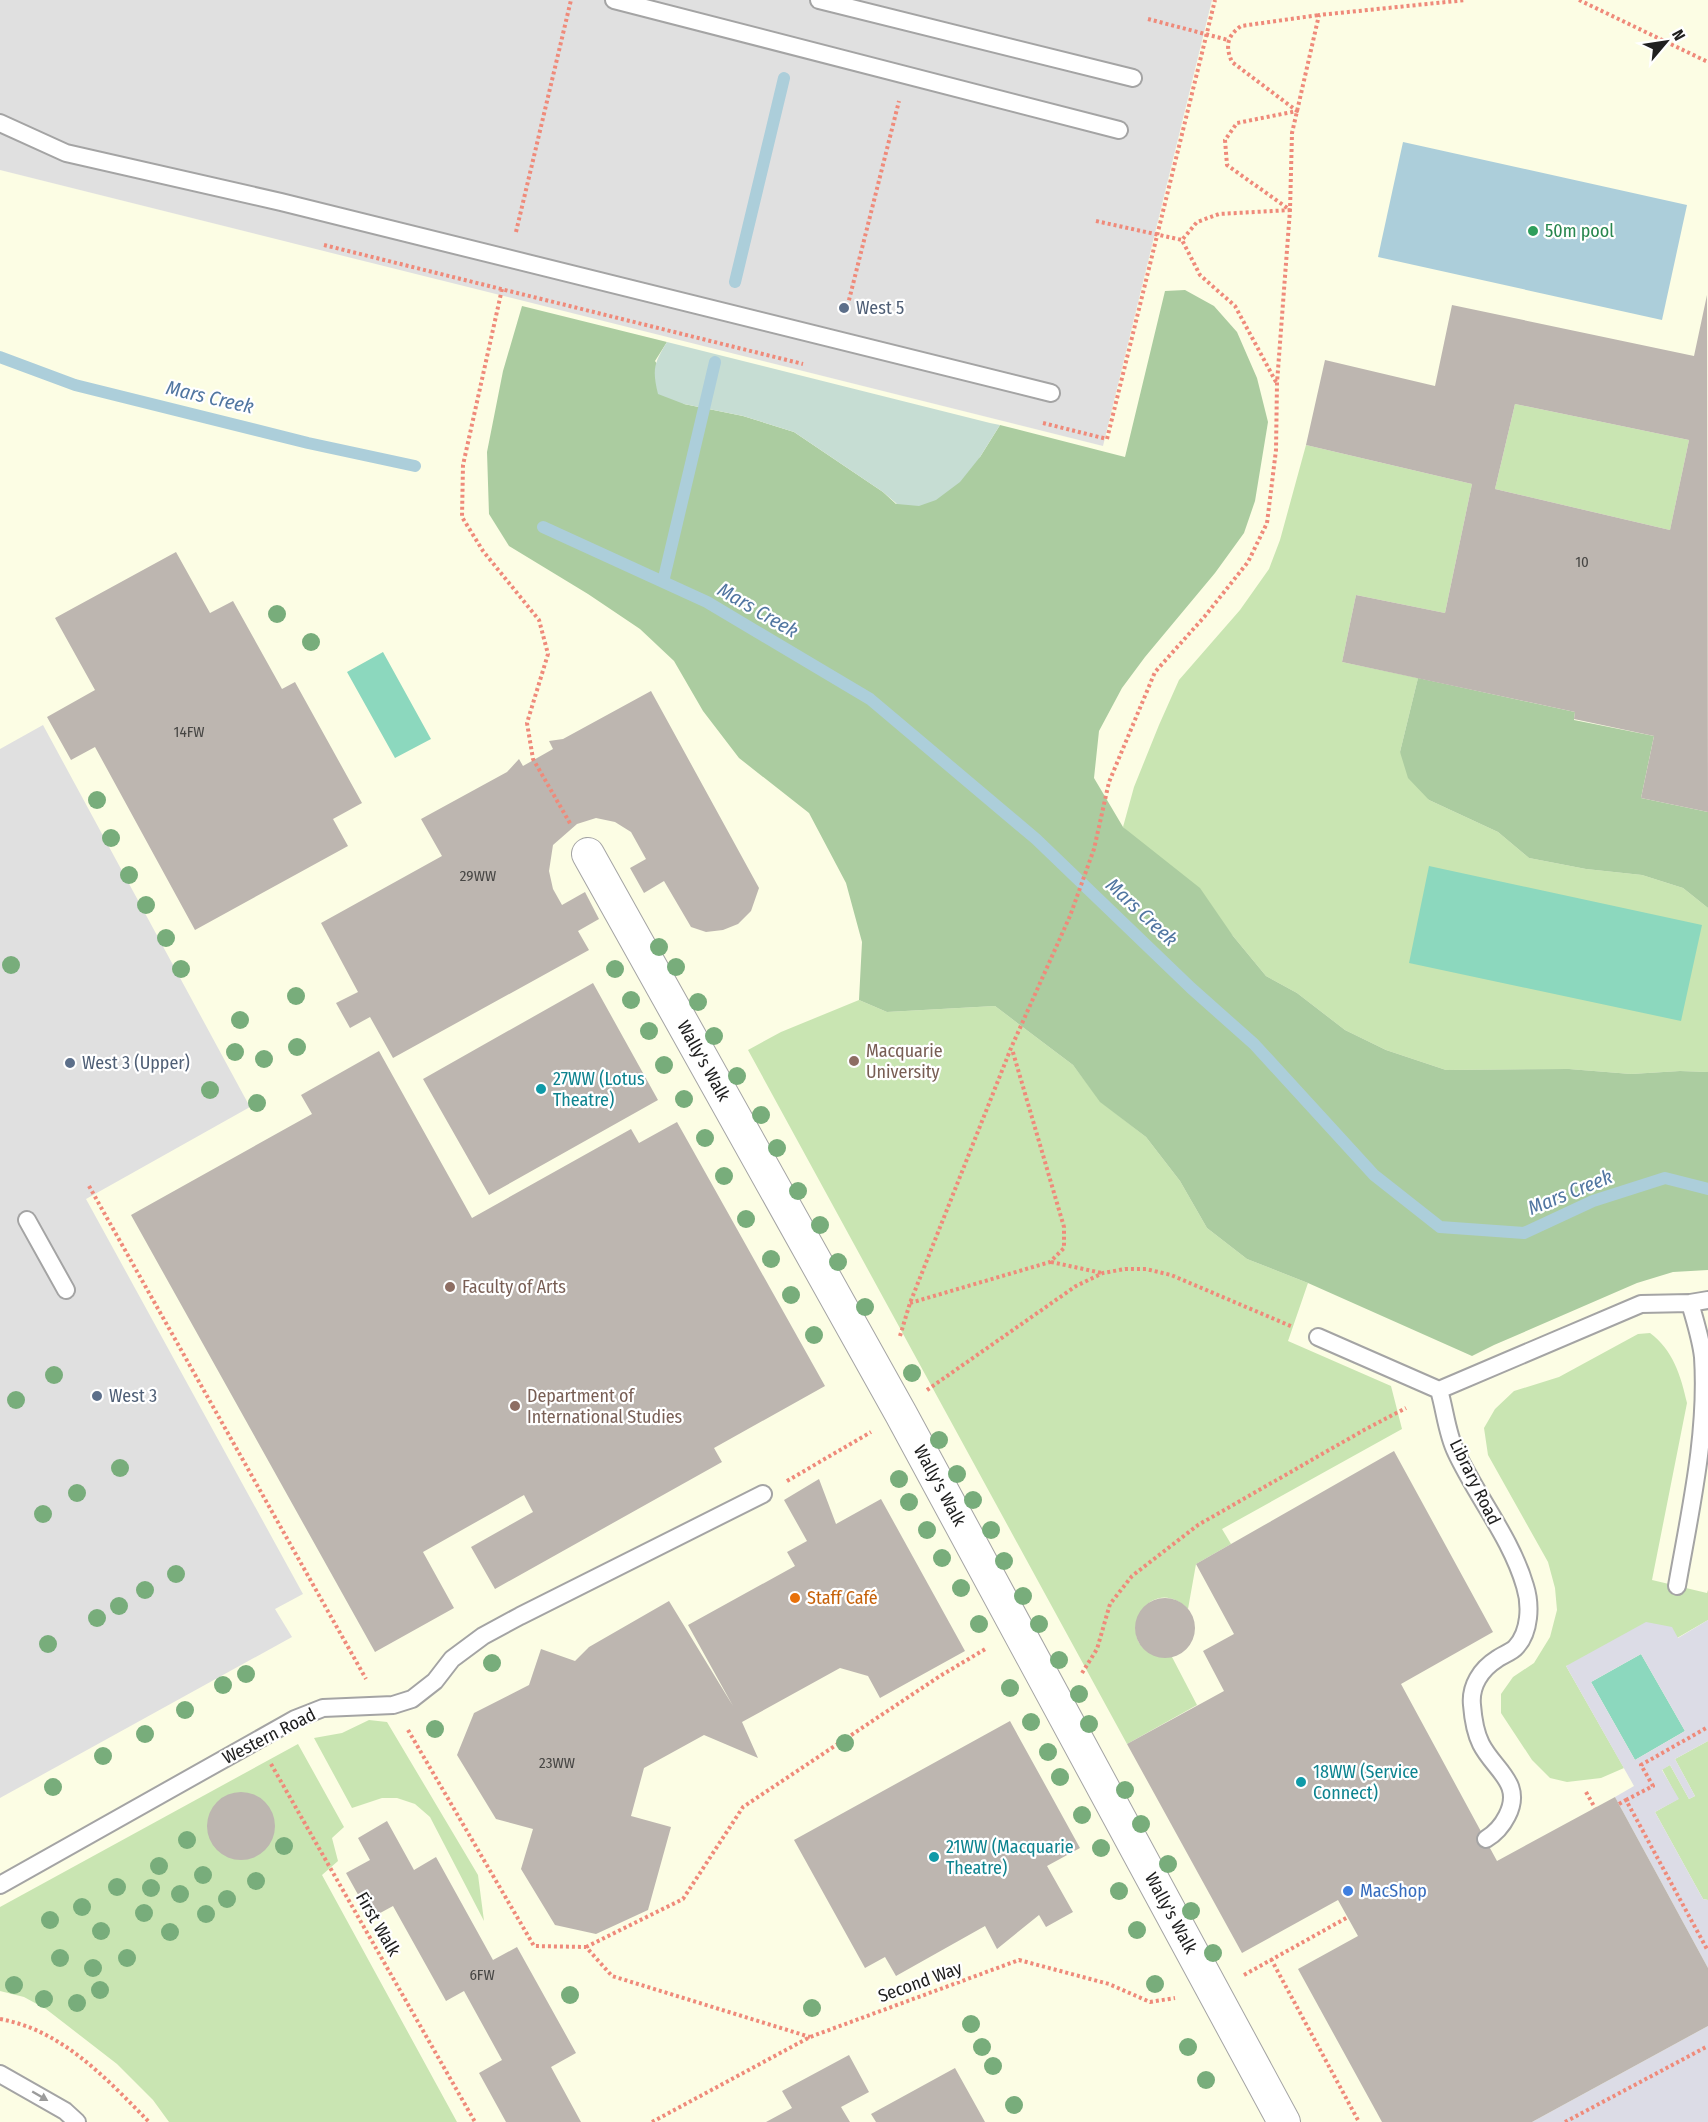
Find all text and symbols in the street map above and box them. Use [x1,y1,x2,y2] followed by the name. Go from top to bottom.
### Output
[1636,12,1696,72] north arrow
[1668,26,1689,44] text: N
[1545,220,1614,242] place label: 50m pool
[1526,224,1540,238] marker: 50m pool
[856,297,904,319] place label: West 5
[837,301,851,315] marker: West 5
[164,375,256,419] water label: Mars Creek
[1575,553,1589,571] house number: 10
[713,577,803,643] water label: Mars Creek
[174,723,204,741] house number: 14FW
[460,867,496,885] house number: 29WW
[1101,873,1183,951] water label: Mars Creek
[672,1017,735,1106] street label: Wally's Walk
[866,1040,943,1083] place label: Macquarie University
[82,1052,190,1074] place label: West 3 (Upper)
[847,1054,861,1068] marker: Macquarie University
[63,1056,77,1070] marker: West 3 (Upper)
[553,1068,645,1111] place label: 27WW (Lotus Theatre)
[534,1082,548,1096] marker: 27WW (Lotus Theatre)
[1524,1164,1616,1220] water label: Mars Creek
[462,1276,566,1298] place label: Faculty of Arts
[443,1280,457,1294] marker: Faculty of Arts
[109,1385,157,1407] place label: West 3
[527,1385,683,1428] place label: Department of International Studies
[90,1389,104,1403] marker: West 3
[508,1399,522,1413] marker: Department of International Studies
[1445,1436,1505,1528] street label: Library Road
[909,1441,971,1531] street label: Wally's Walk
[807,1587,878,1609] place label: Staff Café
[788,1591,802,1605] marker: Staff Café
[219,1703,319,1769] street label: Western Road
[539,1754,575,1772] house number: 23WW
[1313,1761,1419,1804] place label: 18WW (Service Connect)
[1294,1775,1308,1789] marker: 18WW (Service Connect)
[946,1836,1074,1879] place label: 21WW (Macquarie Theatre)
[927,1850,941,1864] marker: 21WW (Macquarie Theatre)
[1140,1869,1202,1958] street label: Wally's Walk
[1360,1880,1427,1902] place label: MacShop
[1341,1884,1355,1898] marker: MacShop
[351,1888,405,1961] street label: First Walk
[875,1957,965,2007] street label: Second Way
[469,1966,495,1984] house number: 6FW
[31,2091,48,2101] one-way arrow

